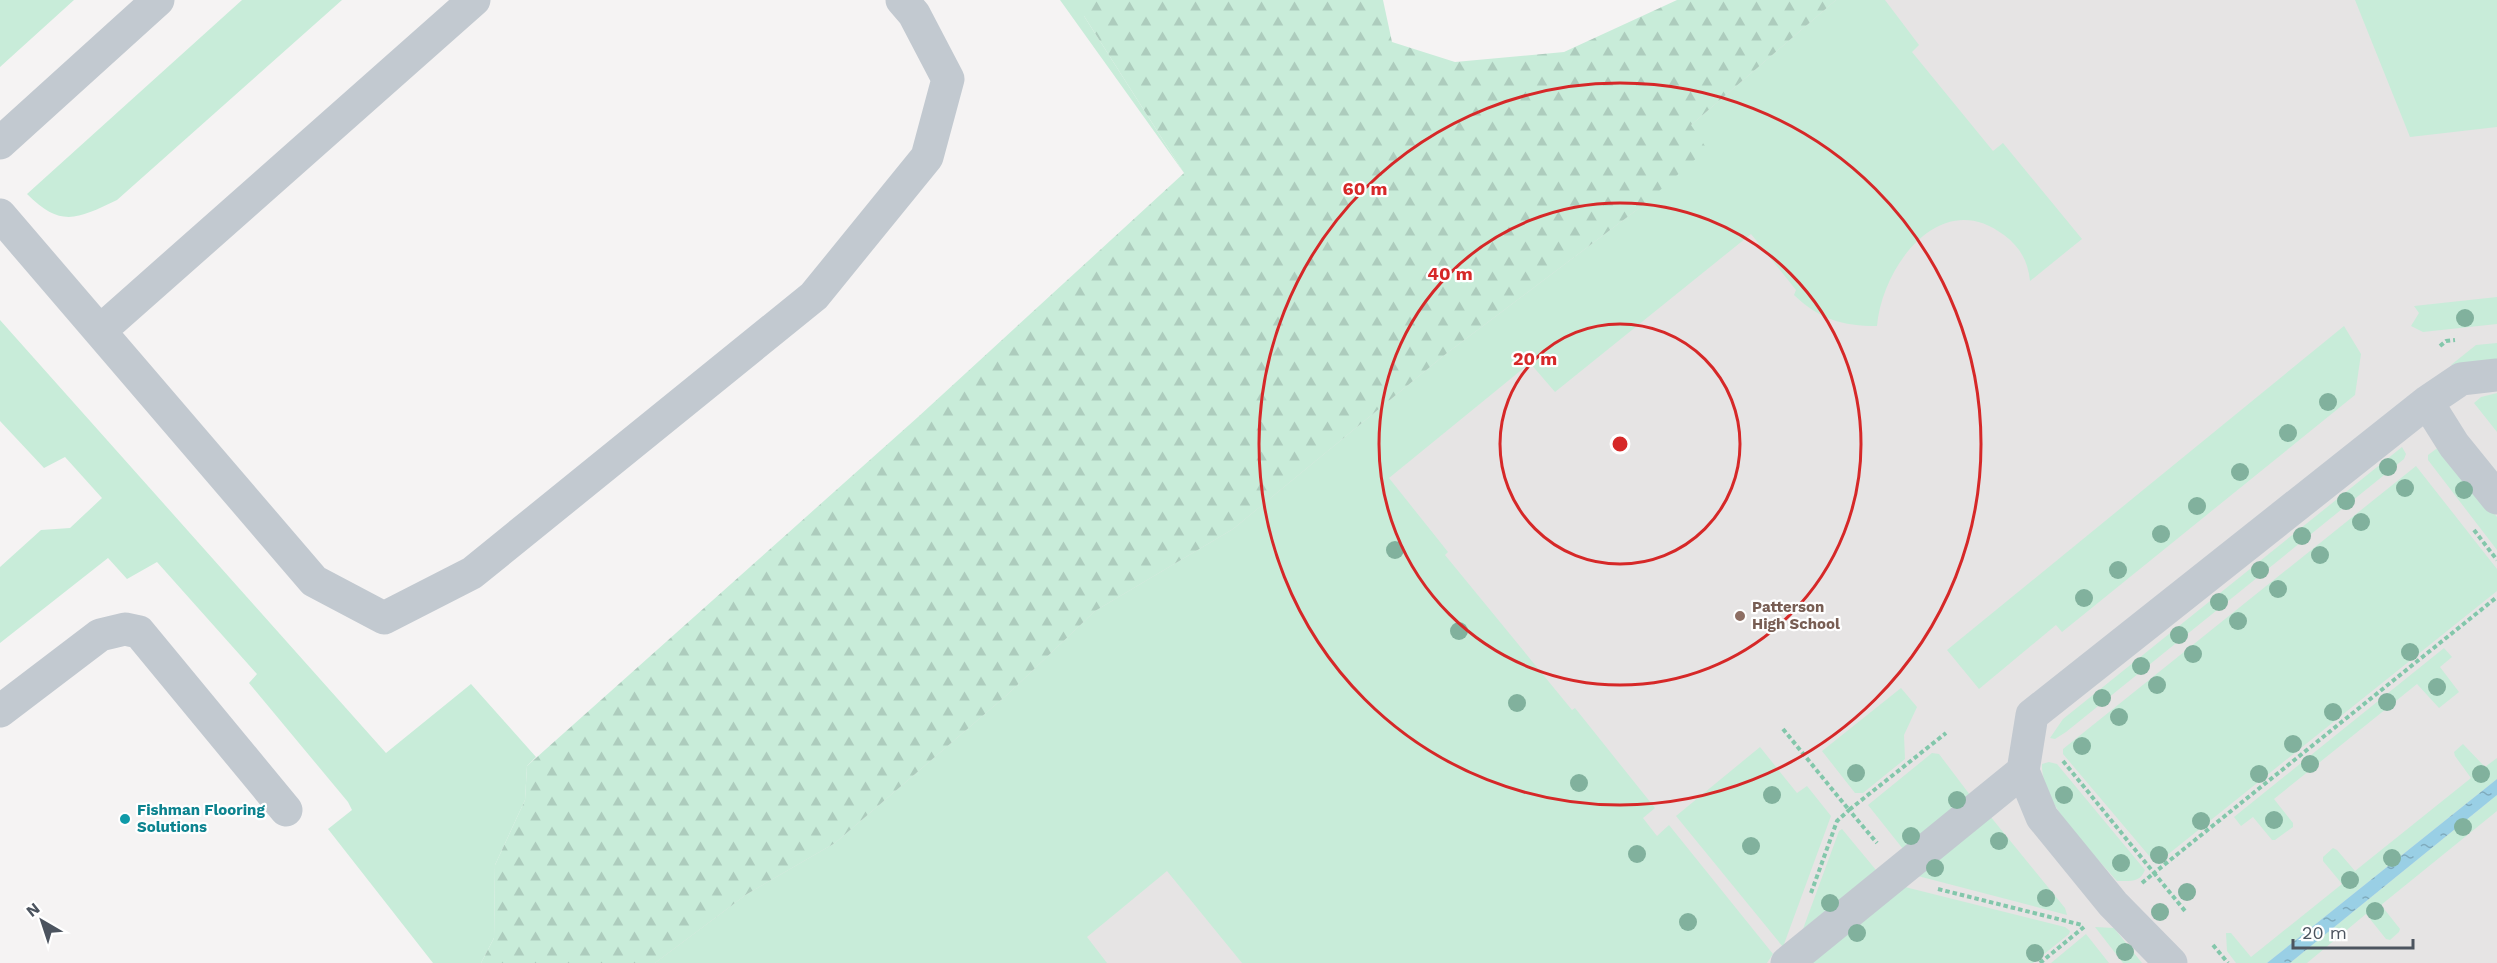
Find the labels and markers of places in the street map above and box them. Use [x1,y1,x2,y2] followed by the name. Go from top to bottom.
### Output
[1610,434,1630,454] centre of rings
[1752,598,1840,633] place label: Patterson High School
[1733,609,1747,623] marker: Patterson High School
[137,801,265,836] place label: Fishman Flooring Solutions
[118,812,132,826] marker: Fishman Flooring Solutions

